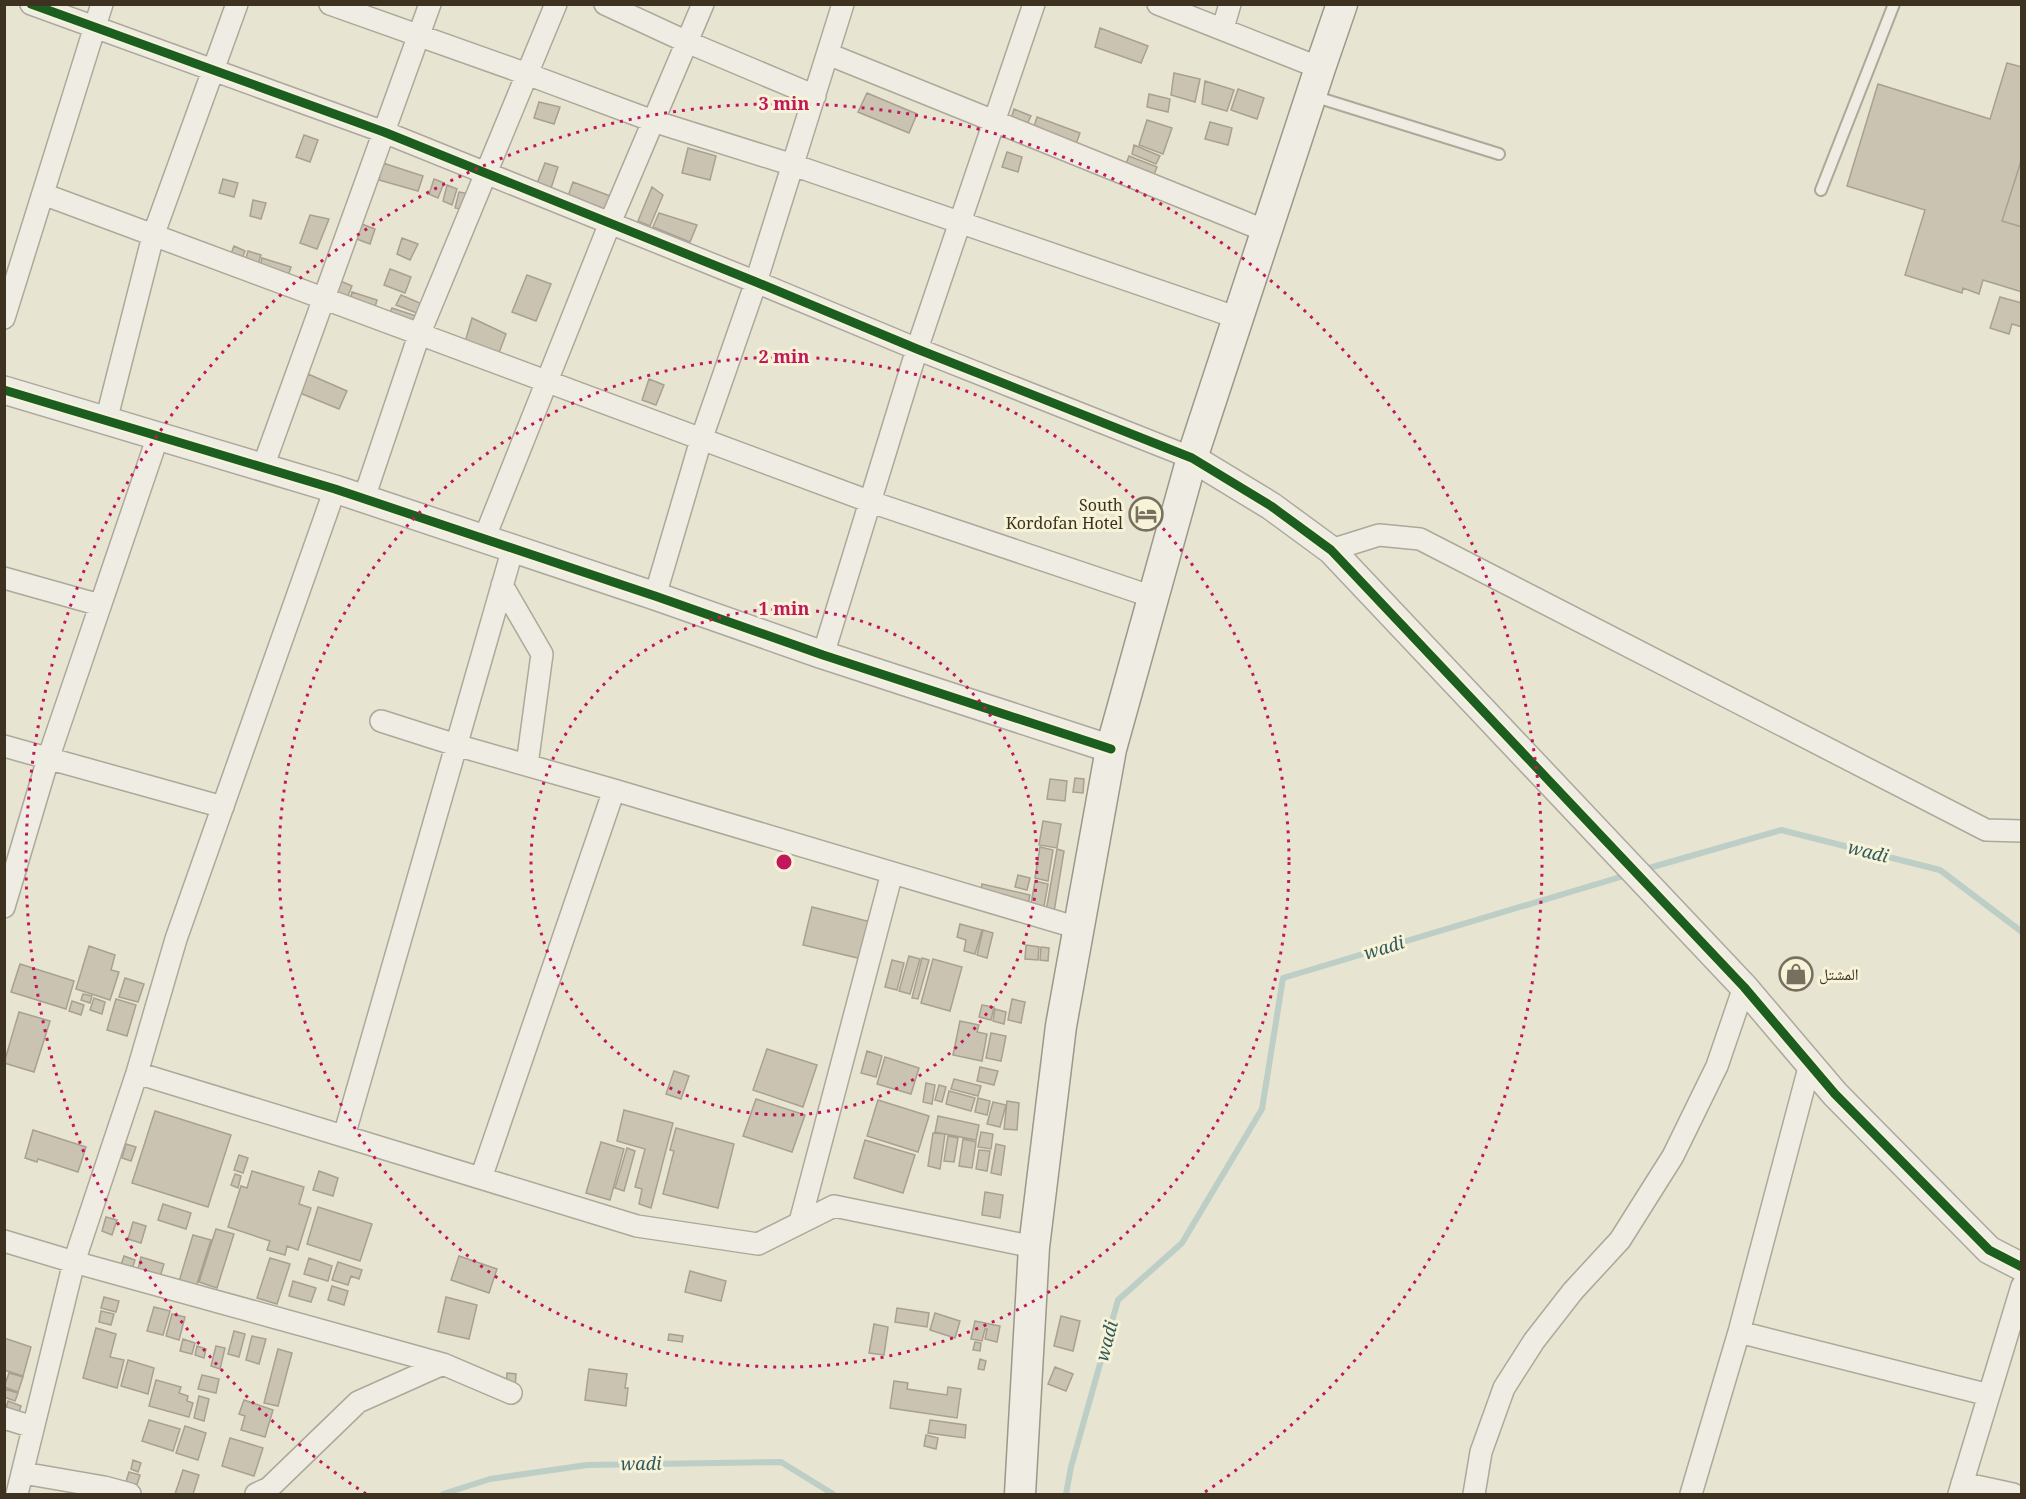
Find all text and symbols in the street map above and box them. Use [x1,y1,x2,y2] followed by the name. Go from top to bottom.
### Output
[759,91,809,115] text: 3 min
[759,344,809,368] text: 2 min
[1006,494,1123,534] place label: South Kordofan Hotel
[1128,496,1164,532] hotel icon: South Kordofan Hotel
[759,596,809,620] text: 1 min
[1845,834,1892,868] water label: wadi
[774,852,794,872] centre of rings
[1361,929,1407,965] water label: wadi
[1778,956,1814,992] shop icon: المشتل
[1819,963,1859,985] place label: المشتل
[1089,1317,1123,1364] water label: wadi
[620,1451,662,1475] water label: wadi

